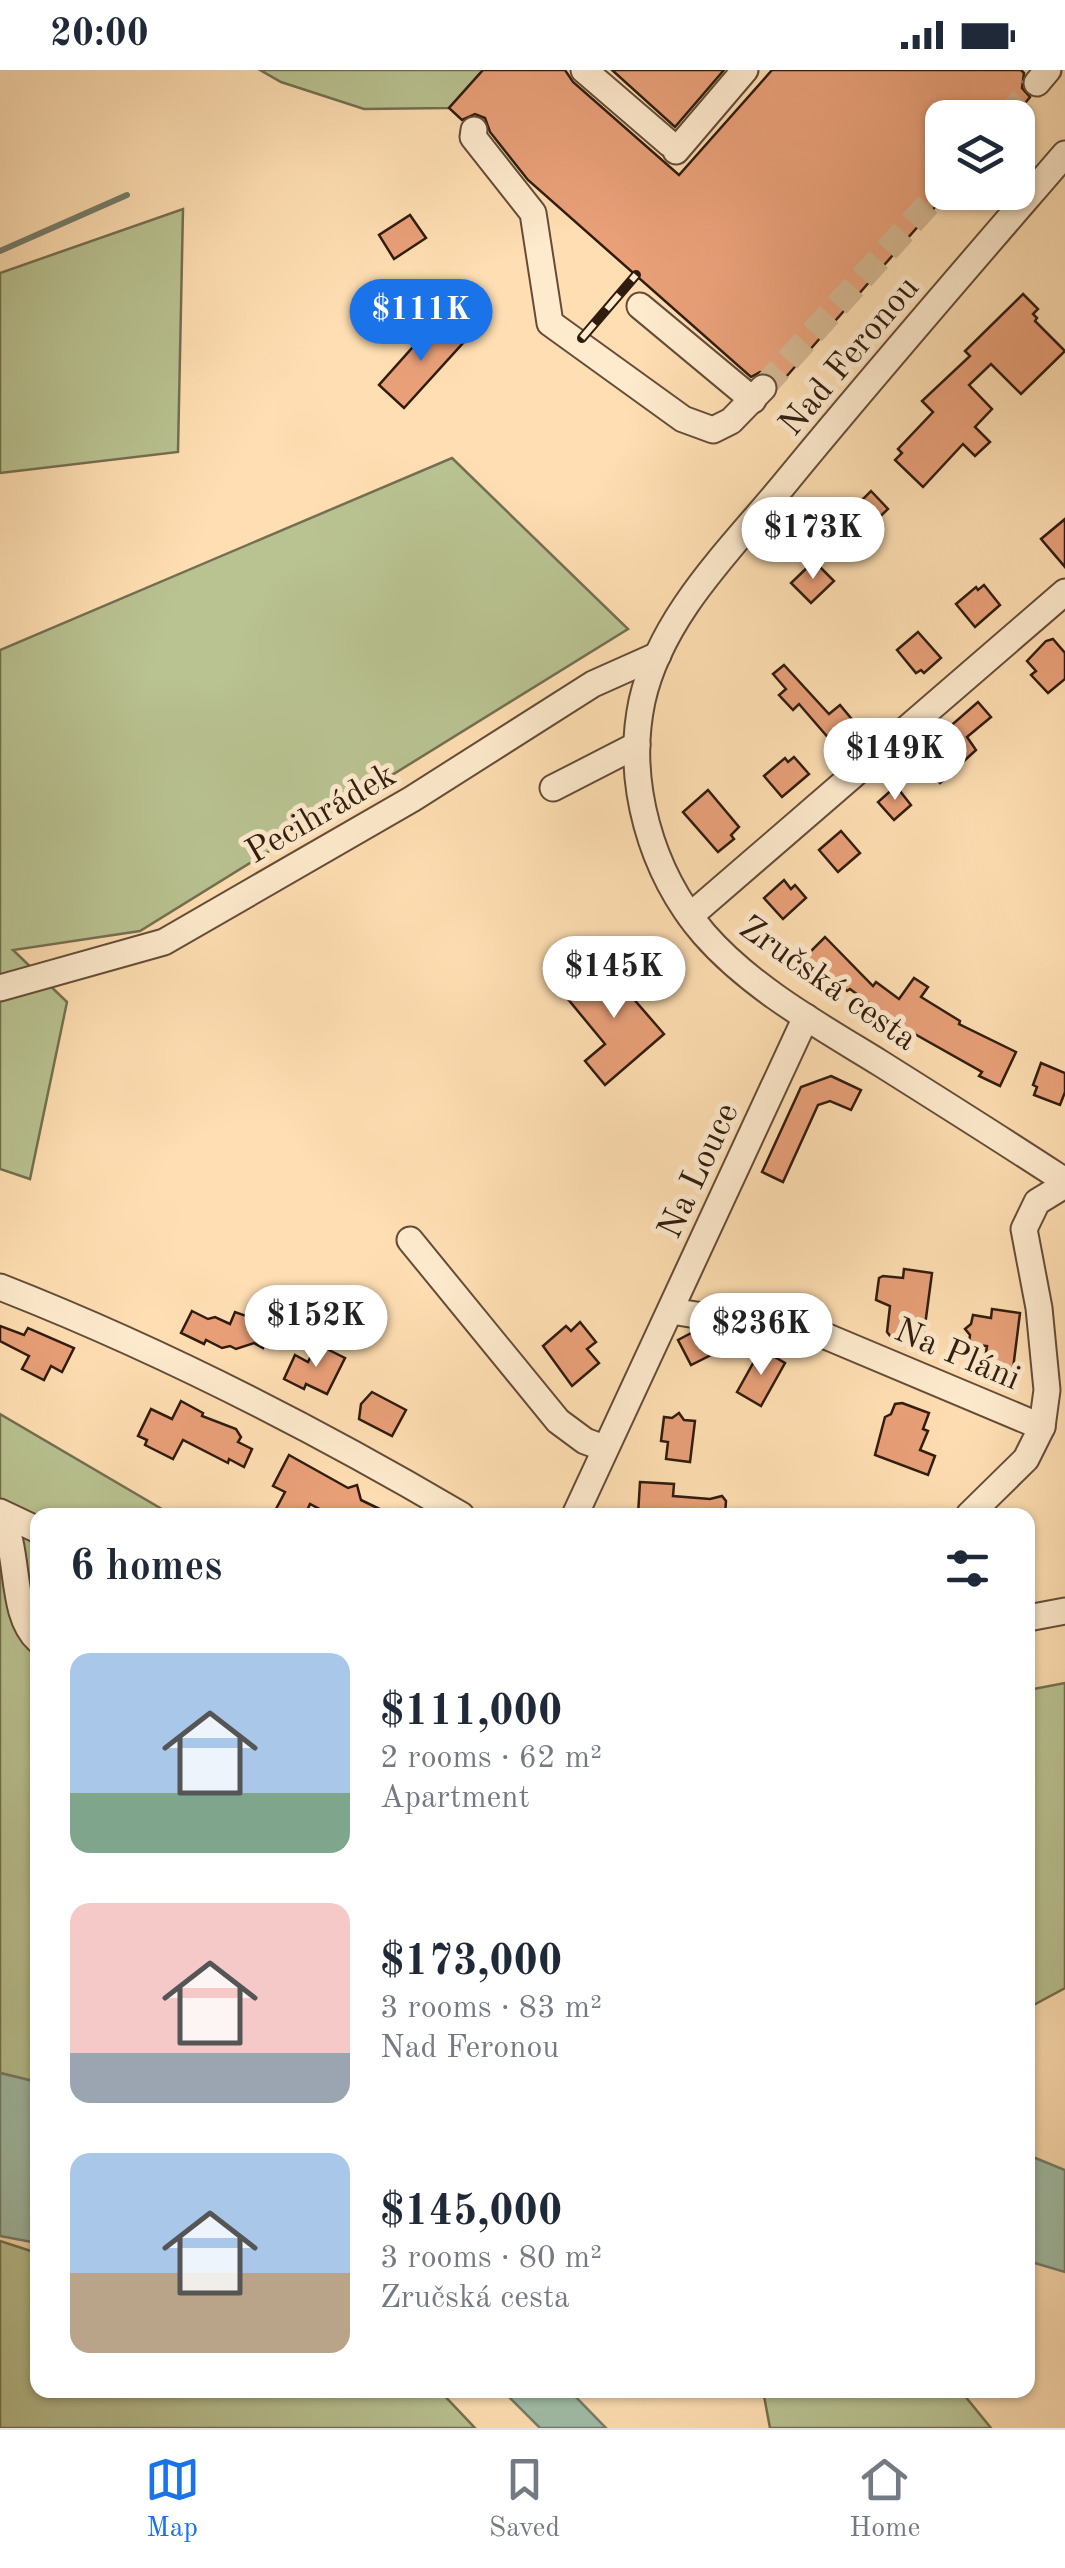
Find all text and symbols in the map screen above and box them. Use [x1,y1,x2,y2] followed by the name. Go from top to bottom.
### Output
[50,16,149,54] text: 20:00
[925,100,1035,210] map controls
[925,100,1035,210] button: layers
[773,270,926,443] street label: Nad Feronou
[351,279,491,364] pin: $111K
[372,295,470,327] text: $111K
[743,497,883,582] pin: $173K
[764,513,862,545] text: $173K
[825,718,965,803] pin: $149K
[846,734,944,766] text: $149K
[241,757,402,871] street label: Pecihrádek
[732,910,923,1058] street label: Zručská cesta
[544,936,684,1021] pin: $145K
[565,952,663,984] text: $145K
[653,1098,746,1244] street label: Na Louce
[246,1285,386,1370] pin: $152K
[691,1293,831,1378] pin: $236K
[267,1301,365,1333] text: $152K
[712,1309,810,1341] text: $236K
[889,1313,1025,1397] street label: Na Pláni
[940,1541,995,1596] icon: filters
[70,1547,222,1589] text: 6 homes
[380,1692,562,1734] text: $111,000
[150,1693,270,1813] icon: home
[380,1743,602,1775] text: 2 rooms · 62 m²
[380,1783,530,1815] text: Apartment
[380,1942,562,1984] text: $173,000
[150,1943,270,2063] icon: home
[380,1993,602,2025] text: 3 rooms · 83 m²
[380,2033,559,2065] text: Nad Feronou
[380,2192,562,2234] text: $145,000
[150,2193,270,2313] icon: home
[380,2243,602,2275] text: 3 rooms · 80 m²
[380,2283,570,2315] text: Zručská cesta
[145,2452,200,2547] tab: Map
[489,2452,560,2547] tab: Saved
[849,2452,920,2547] tab: Home

